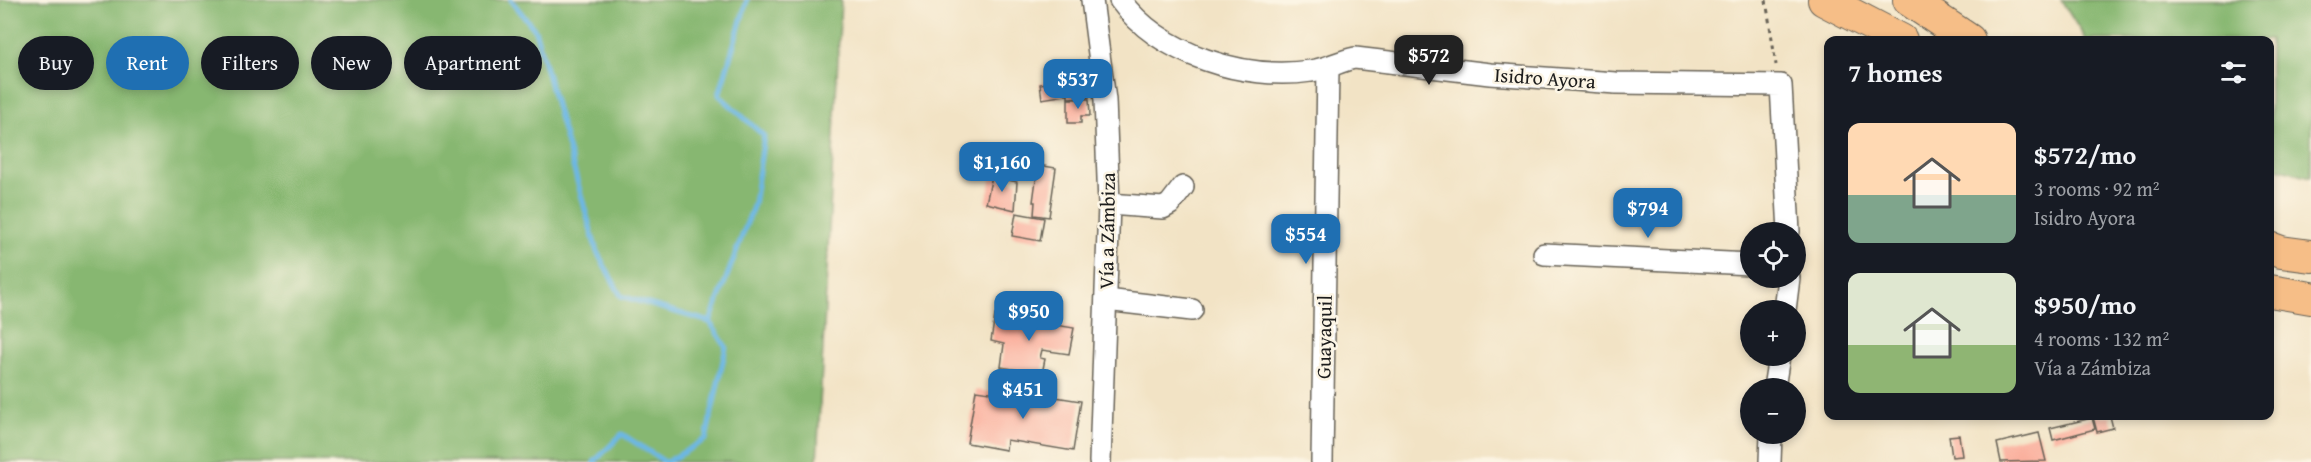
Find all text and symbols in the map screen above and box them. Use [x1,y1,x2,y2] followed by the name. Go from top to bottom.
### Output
[1393,35,1465,86] pin: $572
[18,36,94,90] chip: Buy
[106,36,189,90] chip: Rent
[201,36,299,90] chip: Filters
[311,36,392,90] chip: New
[404,36,542,90] chip: Apartment
[1408,40,1450,69] text: $572
[1848,53,1943,92] text: 7 homes
[2217,56,2250,89] icon: filters
[1042,59,1114,110] pin: $537
[1493,60,1597,96] street label: Isidro Ayora
[1057,64,1099,93] text: $537
[2034,135,2136,174] text: $572/mo
[953,142,1051,193] pin: $1,160
[973,147,1031,176] text: $1,160
[1896,147,1968,219] icon: home
[1091,172,1122,290] street label: Vía a Zámbiza
[2034,174,2160,203] text: 3 rooms · 92 m²
[1612,188,1684,239] pin: $794
[1627,193,1669,222] text: $794
[2034,203,2135,232] text: Isidro Ayora
[1270,214,1342,265] pin: $554
[1285,219,1327,248] text: $554
[1740,222,1806,444] map controls
[1740,222,1806,288] button: locate
[2034,285,2136,324] text: $950/mo
[993,291,1065,342] pin: $950
[1308,294,1339,379] street label: Guayaquil
[1008,296,1050,325] text: $950
[1896,297,1968,369] icon: home
[1740,300,1806,366] button: +
[2034,324,2169,353] text: 4 rooms · 132 m²
[2034,353,2151,382] text: Vía a Zámbiza
[987,369,1059,420] pin: $451
[1002,374,1044,403] text: $451
[1740,378,1806,444] button: −

